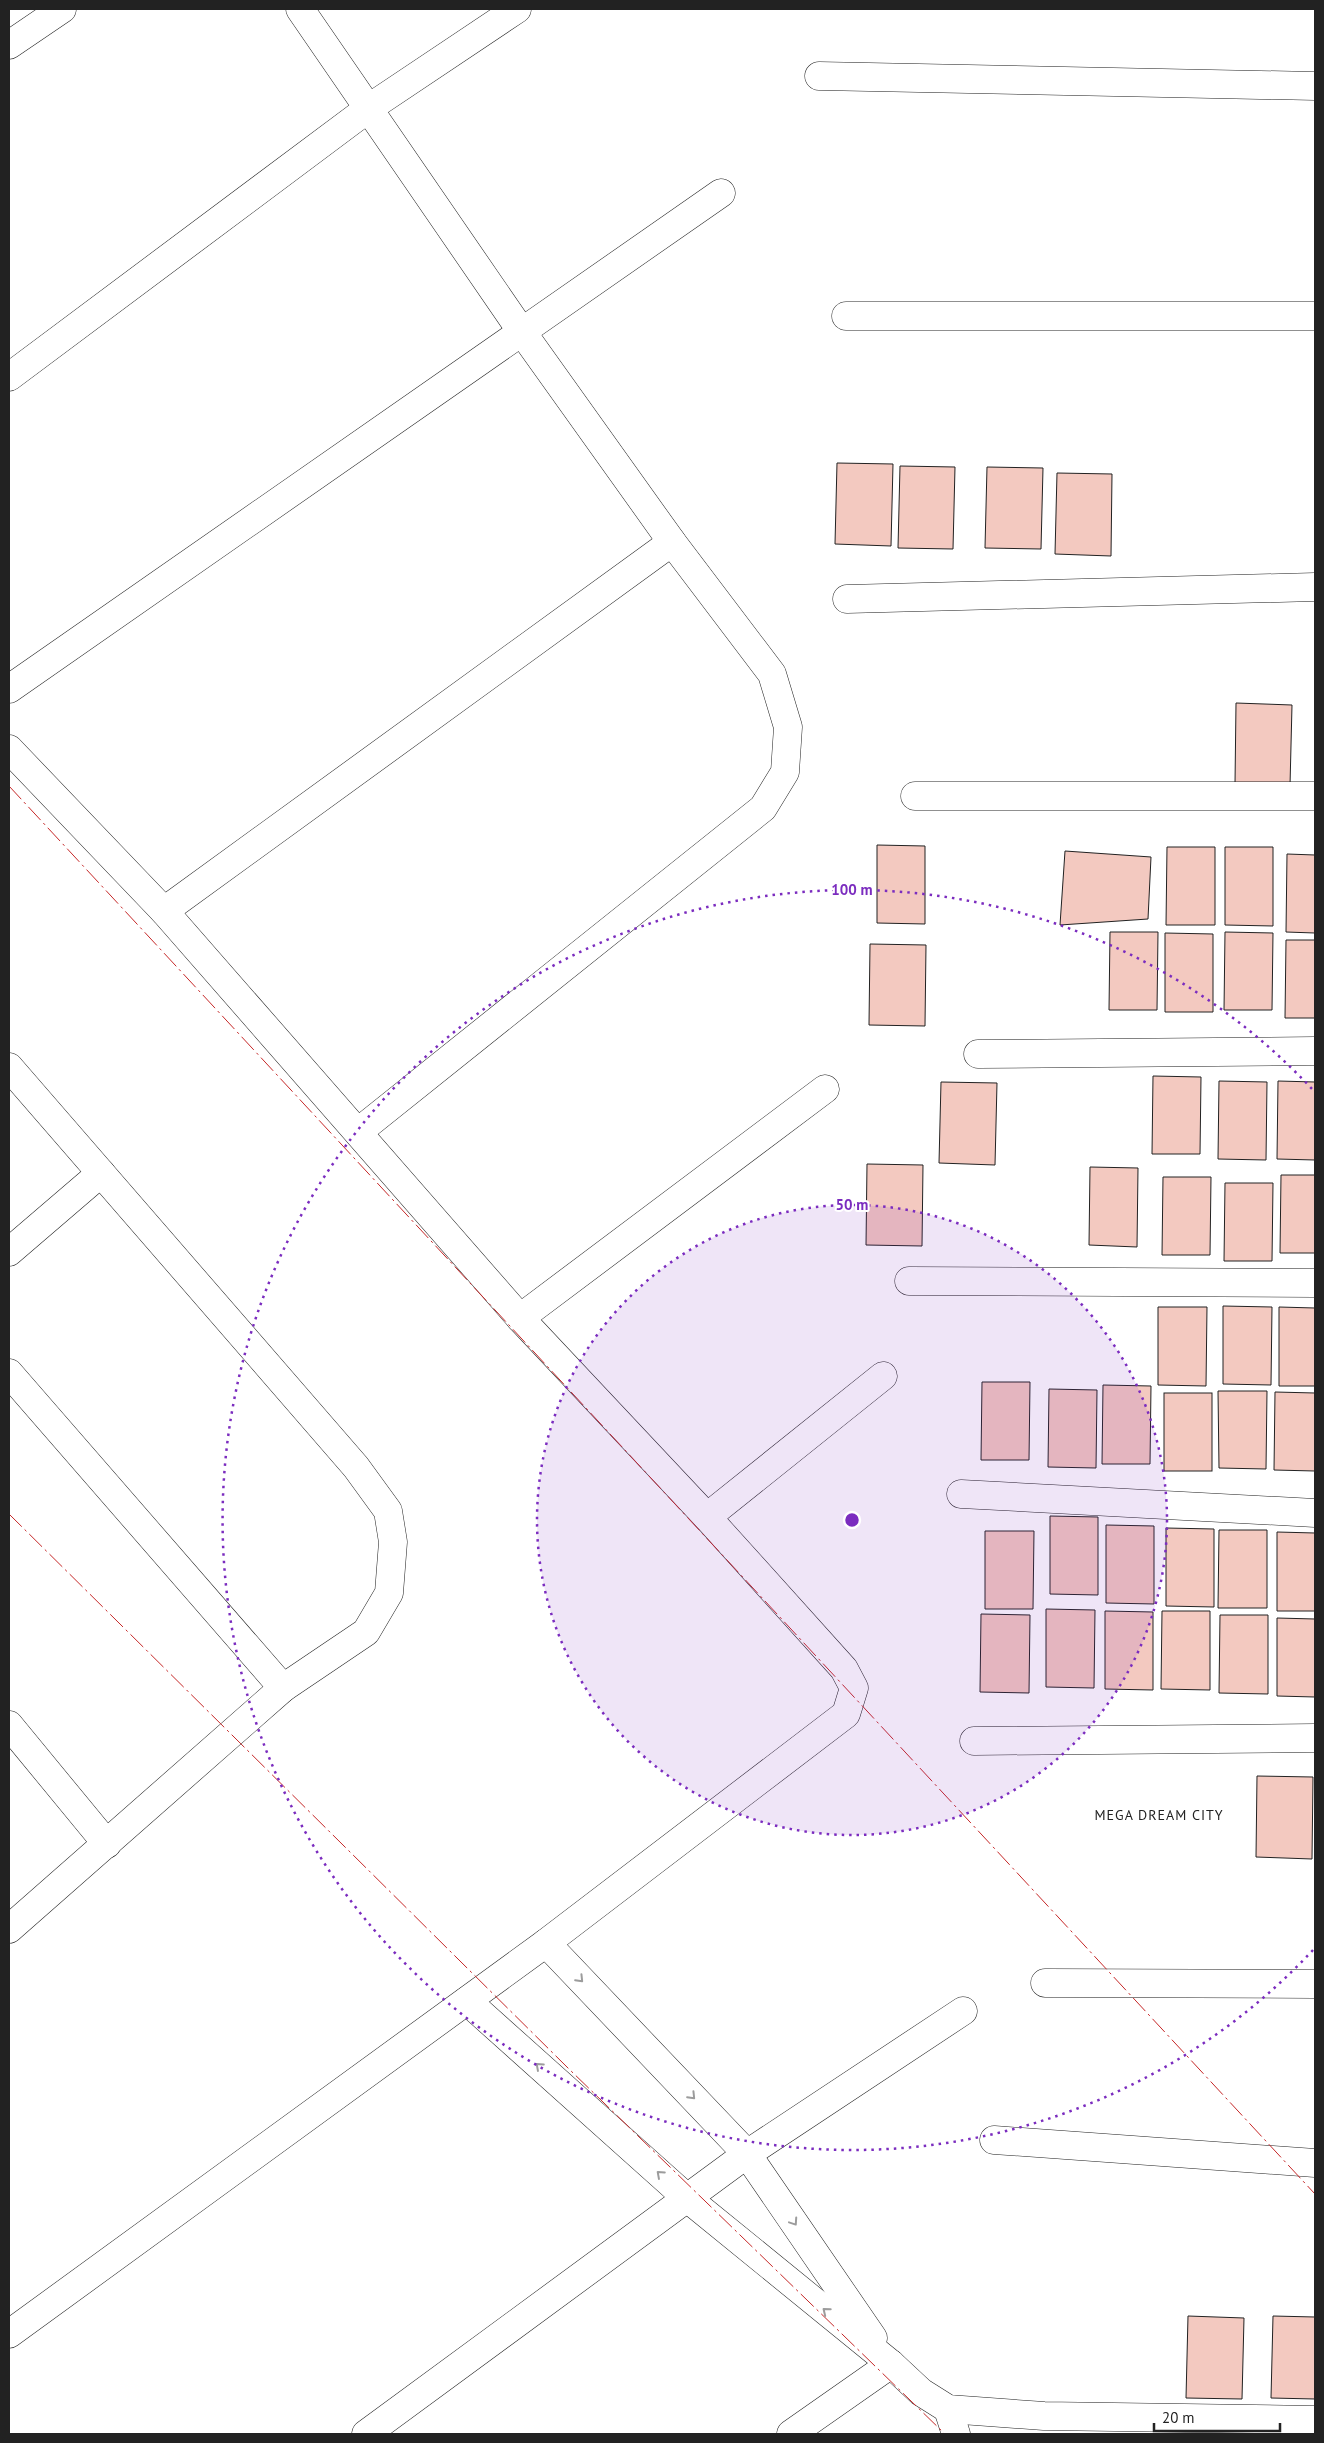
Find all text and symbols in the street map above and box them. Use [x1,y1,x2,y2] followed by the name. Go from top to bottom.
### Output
[831,880,873,899] text: 100 m
[836,1195,868,1214] text: 50 m
[843,1511,861,1529] centre of rings
[1095,1806,1223,1824] district label: MEGA DREAM CITY
[574,1973,583,1982] one-way arrow
[536,2062,545,2071] one-way arrow
[686,2091,695,2100] one-way arrow
[657,2171,666,2180] one-way arrow
[788,2216,797,2226] one-way arrow
[823,2308,832,2316] one-way arrow
[1154,2400,1280,2432] scale bar
[1162,2408,1195,2427] text: 20 m

